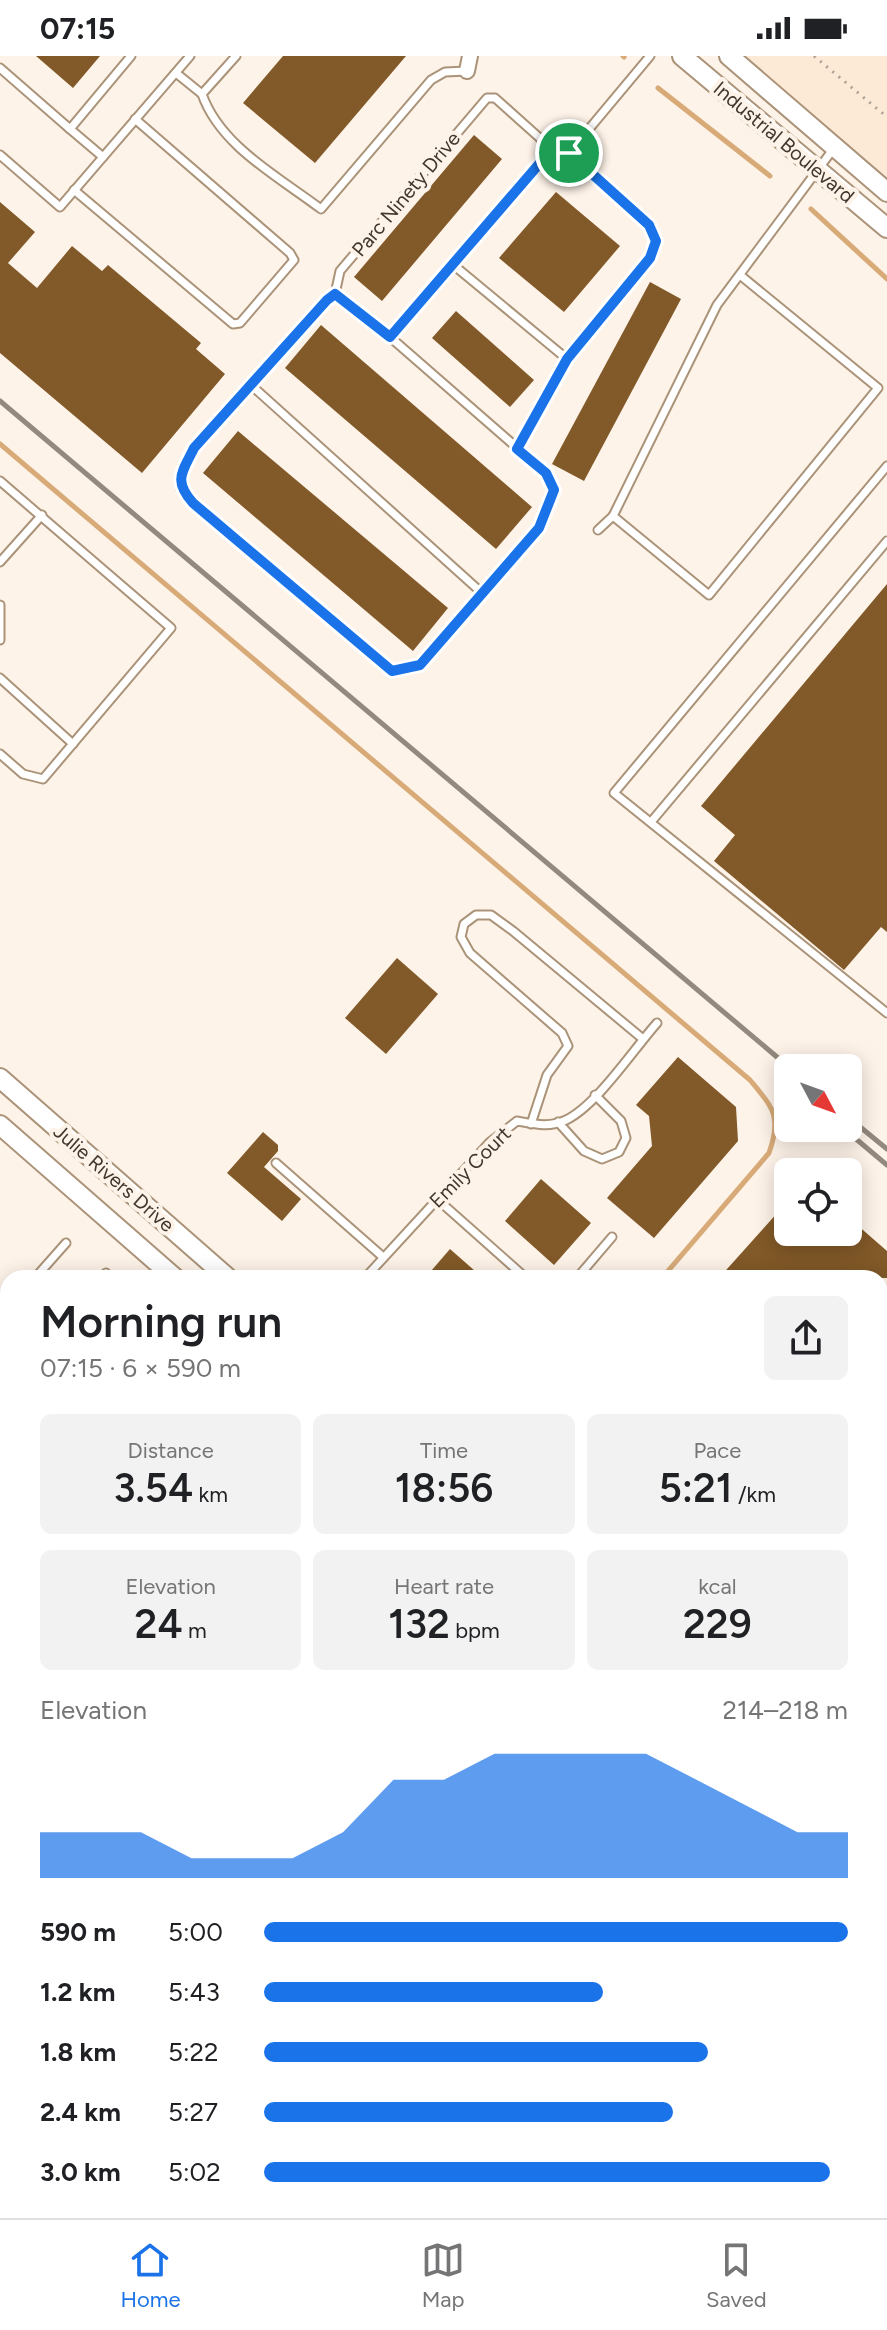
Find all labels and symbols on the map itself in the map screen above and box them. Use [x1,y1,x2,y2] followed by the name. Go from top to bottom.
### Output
[709,76,859,208] street label: Industrial Boulevard
[535,119,603,187] pin
[347,127,465,261] street label: Parc Ninety Drive
[774,1054,862,1142] north arrow
[49,1119,179,1237] street label: Julie Rivers Drive
[424,1121,516,1213] street label: Emily Court

